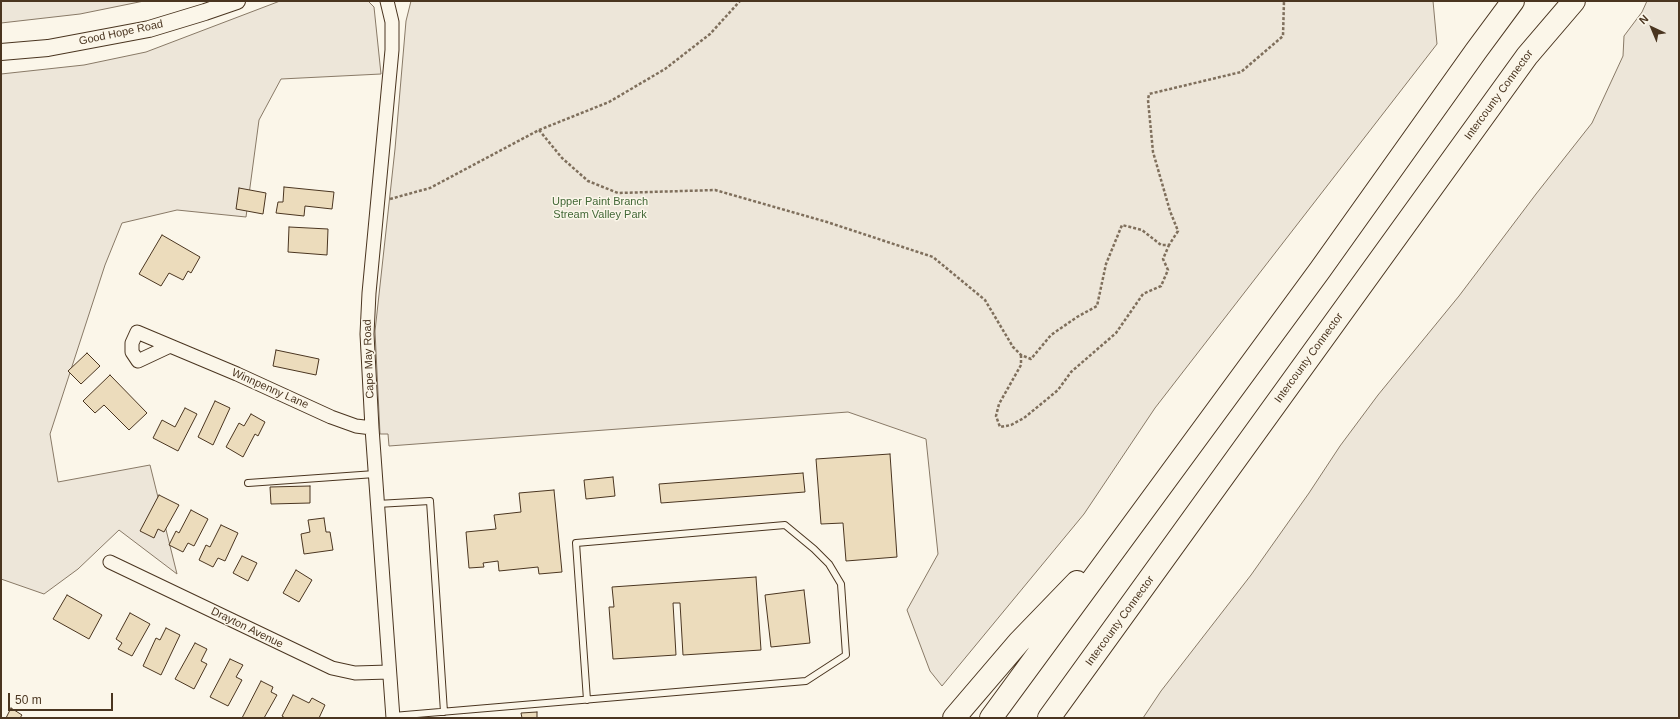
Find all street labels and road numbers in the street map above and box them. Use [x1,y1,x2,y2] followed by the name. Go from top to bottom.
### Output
[78,18,164,48] street label: Good Hope Road
[1462,47,1536,143] street label: Intercounty Connector
[1272,310,1346,406] street label: Intercounty Connector
[361,319,377,399] street label: Cape May Road
[230,366,310,412] street label: Winnpenny Lane
[1083,573,1157,669] street label: Intercounty Connector
[209,605,285,651] street label: Drayton Avenue

